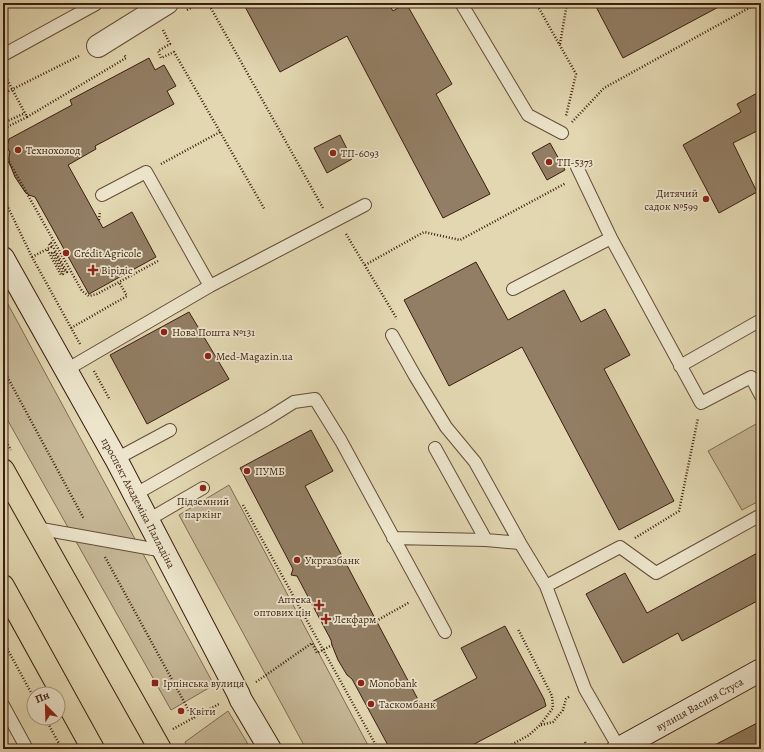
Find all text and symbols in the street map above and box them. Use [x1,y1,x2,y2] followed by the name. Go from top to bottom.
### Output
[26,143,81,158] place label: Технохолод
[13,145,23,155] marker: Технохолод
[341,146,379,161] place label: ТП-6093
[328,148,338,158] marker: ТП-6093
[557,155,593,170] place label: ТП-5373
[544,157,554,167] marker: ТП-5373
[644,186,698,214] place label: Дитячий садок №599
[701,194,711,204] marker: Дитячий садок №599
[74,246,141,261] place label: Crédit Agricole
[61,248,71,258] marker: Crédit Agricole
[101,263,133,278] place label: Вірідіс
[88,265,98,275] marker: Вірідіс
[172,325,255,340] place label: Нова Пошта №131
[159,327,169,337] marker: Нова Пошта №131
[216,349,294,364] place label: Med-Magazin.ua
[203,351,213,361] marker: Med-Magazin.ua
[98,435,180,572] street label: проспект Академіка Палладіна
[255,464,285,479] place label: ПУМБ
[242,466,252,476] marker: ПУМБ
[198,483,208,493] marker: Підземний паркінг
[177,494,229,522] place label: Підземний паркінг
[305,553,360,568] place label: Укргазбанк
[292,555,302,565] marker: Укргазбанк
[254,592,312,620] place label: Аптека оптових цін
[314,600,324,610] marker: Аптека оптових цін
[334,612,376,627] place label: Лекфарм
[321,614,331,624] marker: Лекфарм
[653,673,747,734] street label: вулиця Василя Стуса
[163,676,244,691] place label: Ірпінська вулиця
[369,676,418,691] place label: Monobank
[150,678,160,688] marker: Ірпінська вулиця
[356,678,366,688] marker: Monobank
[26,686,66,726] north arrow
[33,687,52,707] text: Пн
[379,697,436,712] place label: Таскомбанк
[366,699,376,709] marker: Таскомбанк
[189,704,216,719] place label: Квіти
[176,706,186,716] marker: Квіти

